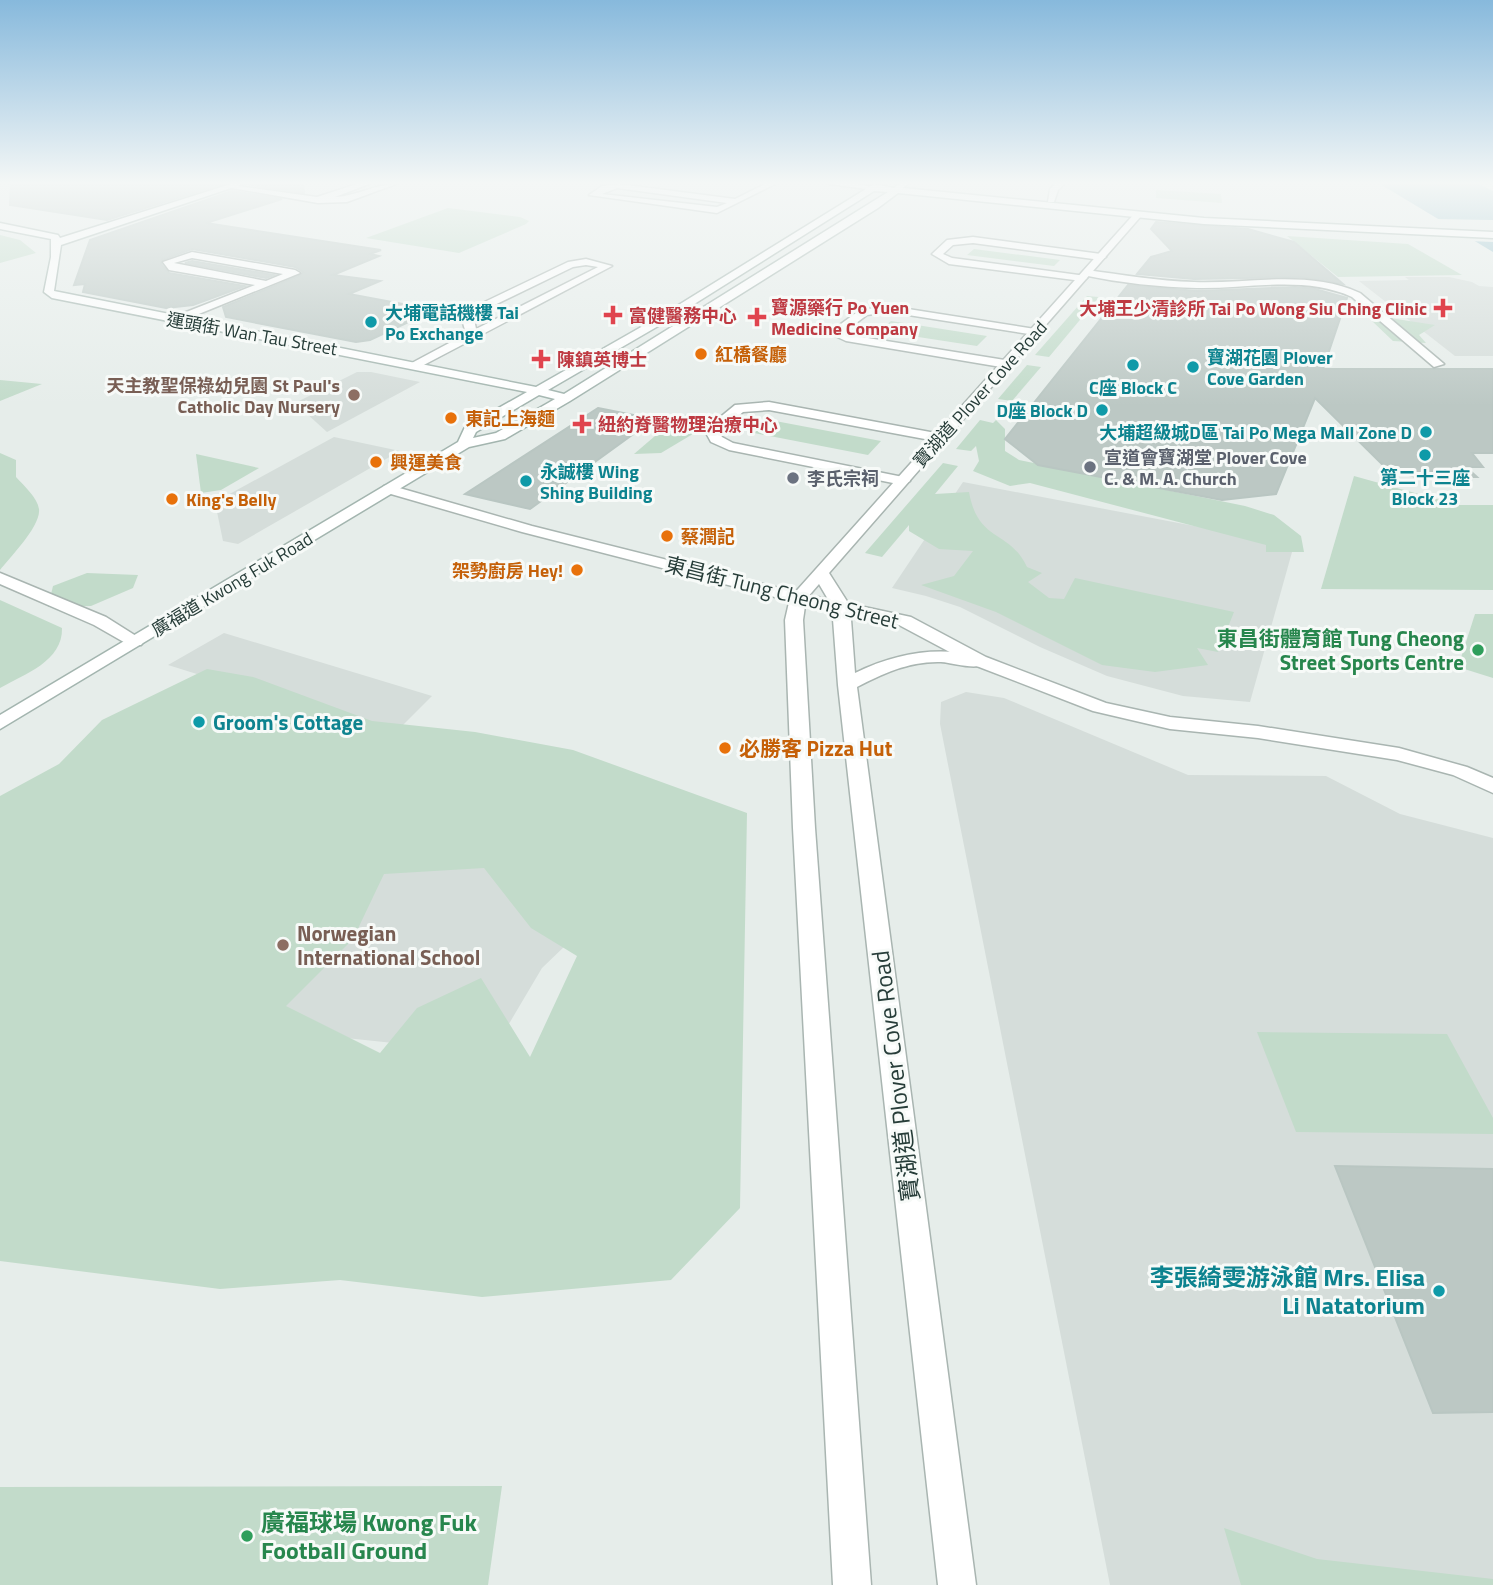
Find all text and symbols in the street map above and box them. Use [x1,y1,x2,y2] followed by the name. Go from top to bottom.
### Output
[771,294,918,342] place label: 寶源藥行 Po Yuen Medicine Company
[1079,295,1427,322] place label: 大埔王少清診所 Tai Po Wong Siu Ching Clinic
[1433,298,1453,318] marker: 大埔王少清診所 Tai Po Wong Siu Ching Clinic
[385,299,519,347] place label: 大埔電話機樓 Tai Po Exchange
[629,302,737,329] place label: 富健醫務中心
[603,305,623,325] marker: 富健醫務中心
[164,306,340,362] street label: 運頭街 Wan Tau Street
[749,309,765,325] marker: 寶源藥行 Po Yuen Medicine Company
[363,314,379,330] marker: 大埔電話機樓 Tai Po Exchange
[907,315,1053,473] street label: 寶湖道 Plover Cove Road
[715,341,787,368] place label: 紅橋餐廳
[1207,344,1333,392] place label: 寶湖花園 Plover Cove Garden
[557,346,647,373] place label: 陳鎮英博士
[693,346,709,362] marker: 紅橋餐廳
[531,349,551,369] marker: 陳鎮英博士
[1125,357,1141,373] marker: C座 Block C
[1185,359,1201,375] marker: 寶湖花園 Plover Cove Garden
[107,372,340,420] place label: 天主教聖保祿幼兒園 St Paul's Catholic Day Nursery
[1089,374,1177,401] place label: C座 Block C
[346,387,362,403] marker: 天主教聖保祿幼兒園 St Paul's Catholic Day Nursery
[996,397,1088,424] place label: D座 Block D
[1094,402,1110,418] marker: D座 Block D
[465,405,555,432] place label: 東記上海麵
[443,410,459,426] marker: 東記上海麵
[598,411,778,438] place label: 紐約脊醫物理治療中心
[572,414,592,434] marker: 紐約脊醫物理治療中心
[1099,419,1412,446] place label: 大埔超級城D區 Tai Po Mega Mall Zone D
[1418,424,1434,440] marker: 大埔超級城D區 Tai Po Mega Mall Zone D
[1104,444,1307,492] place label: 宣道會寶湖堂 Plover Cove C. & M. A. Church
[1417,447,1433,463] marker: 第二十三座 Block 23
[390,449,462,476] place label: 興運美食
[368,454,384,470] marker: 興運美食
[540,458,653,506] place label: 永誠樓 Wing Shing Building
[1082,459,1098,475] marker: 宣道會寶湖堂 Plover Cove C. & M. A. Church
[1380,464,1470,512] place label: 第二十三座 Block 23
[807,465,879,492] place label: 李氏宗祠
[785,470,801,486] marker: 李氏宗祠
[518,473,534,489] marker: 永誠樓 Wing Shing Building
[186,486,277,513] place label: King's Belly
[164,491,180,507] marker: King's Belly
[681,523,735,550] place label: 蔡潤記
[146,525,318,643] street label: 廣福道 Kwong Fuk Road
[659,528,675,544] marker: 蔡潤記
[662,547,903,637] street label: 東昌街 Tung Cheong Street
[452,557,563,584] place label: 架勢廚房 Hey!
[569,562,585,578] marker: 架勢廚房 Hey!
[1217,622,1464,678] place label: 東昌街體育館 Tung Cheong Street Sports Centre
[1470,642,1486,658] marker: 東昌街體育館 Tung Cheong Street Sports Centre
[213,706,363,738] place label: Groom's Cottage
[191,714,207,730] marker: Groom's Cottage
[739,732,893,764] place label: 必勝客 Pizza Hut
[717,740,733,756] marker: 必勝客 Pizza Hut
[297,917,480,973] place label: Norwegian International School
[275,937,291,953] marker: Norwegian International School
[862,948,928,1204] street label: 寶湖道 Plover Cove Road
[1150,1259,1425,1323] place label: 李張綺雯游泳館 Mrs. Elisa Li Natatorium
[1431,1283,1447,1299] marker: 李張綺雯游泳館 Mrs. Elisa Li Natatorium
[261,1504,477,1568] place label: 廣福球場 Kwong Fuk Football Ground
[239,1528,255,1544] marker: 廣福球場 Kwong Fuk Football Ground

